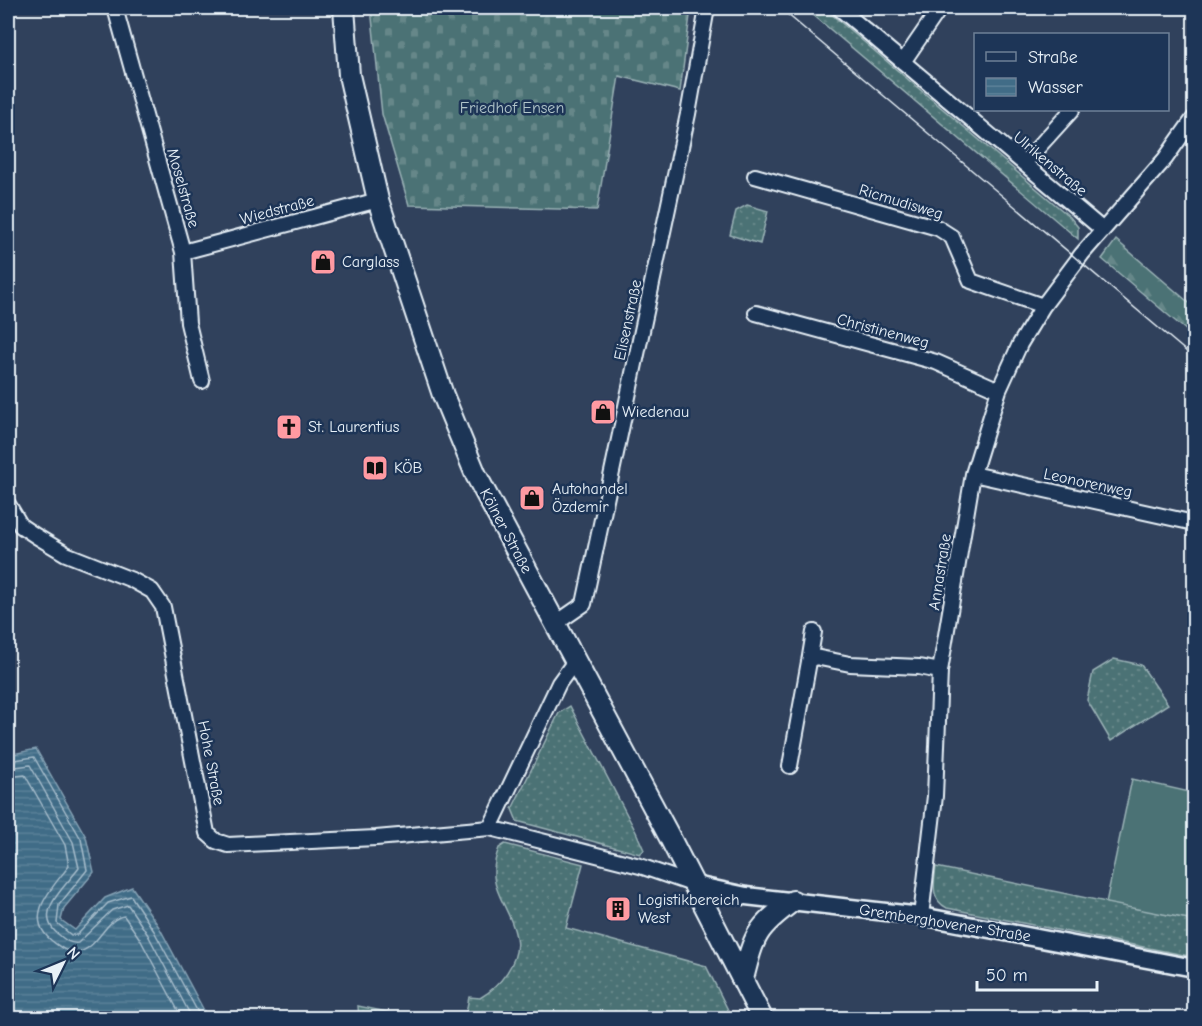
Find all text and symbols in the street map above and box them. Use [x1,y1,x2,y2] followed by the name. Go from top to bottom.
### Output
[974,33,1169,111] legend
[1028,47,1078,68] text: Straße
[1028,77,1084,98] text: Wasser
[460,99,564,117] park label: Friedhof Ensen
[1009,128,1091,200] street label: Ulrikenstraße
[163,146,203,230] street label: Moselstraße
[857,181,945,223] street label: Ricmudisweg
[238,191,316,229] street label: Wiedstraße
[308,247,338,277] shop icon: Carglass
[342,253,400,271] place label: Carglass
[611,278,645,362] street label: Elisenstraße
[835,310,931,352] street label: Christinenweg
[588,397,618,427] shop icon: Wiedenau
[622,403,689,421] place label: Wiedenau
[274,412,304,442] church icon: St. Laurentius
[308,418,400,436] place label: St. Laurentius
[360,453,390,483] library icon: KÖB
[394,459,423,477] place label: KÖB
[1042,465,1134,501] street label: Leonorenweg
[552,480,628,516] place label: Autohandel Özdemir
[517,483,547,513] shop icon: Autohandel Özdemir
[476,485,536,577] street label: Kölner Straße
[925,532,955,612] street label: Annastraße
[194,719,228,807] street label: Hohe Straße
[638,891,739,927] place label: Logistikbereich West
[603,894,633,924] building icon: Logistikbereich West
[858,901,1032,945] street label: Gremberghovener Straße
[33,933,93,993] north arrow
[63,943,83,963] text: N
[977,954,1097,992] scale bar
[986,965,1028,986] text: 50 m

